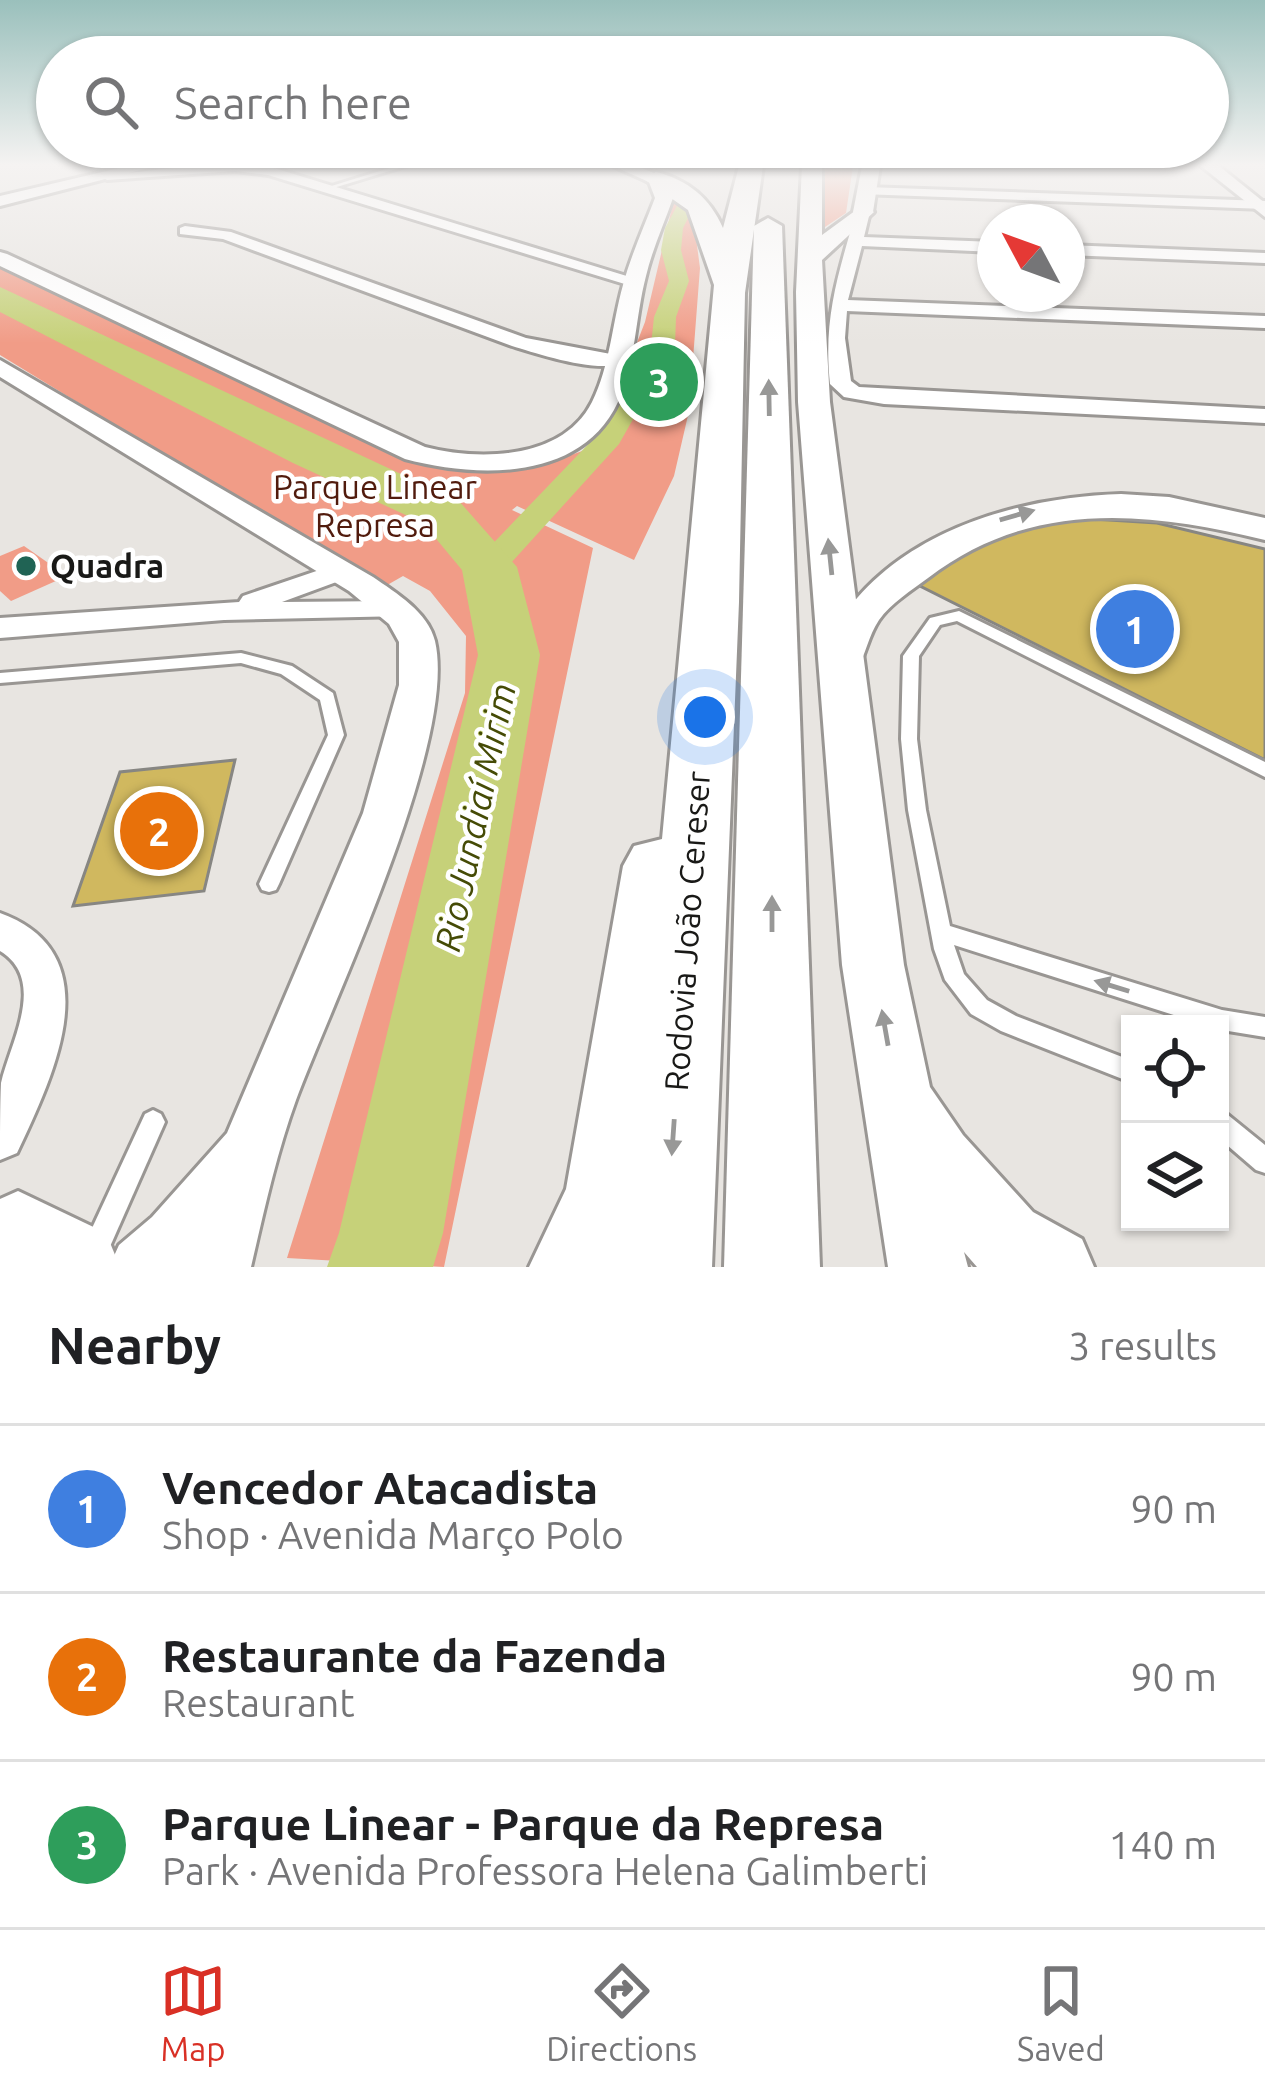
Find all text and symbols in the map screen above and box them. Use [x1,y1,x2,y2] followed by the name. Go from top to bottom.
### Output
[36,36,1229,168] search box
[78,69,144,135] icon: search
[174,77,412,128] text: Search here
[977,204,1085,312] north arrow
[620,337,698,427] pin: 3
[759,378,779,416] one-way arrow
[273,468,478,543] park label: Parque Linear Represa
[999,504,1036,523] one-way arrow
[820,538,839,575] one-way arrow
[50,547,164,584] place label: Quadra
[13,553,39,579] marker: Quadra
[1096,584,1174,674] pin: 1
[426,679,523,955] water label: Rio Jundiaí Mirim
[675,687,735,747] your location
[657,769,716,1092] street label: Rodovia João Cereser
[120,786,198,876] pin: 2
[762,894,782,932] one-way arrow
[1093,976,1130,994] one-way arrow
[875,1009,894,1046] one-way arrow
[1121,1015,1229,1231] map controls
[1121,1015,1229,1123] button: locate
[664,1119,683,1156] one-way arrow
[1121,1123,1229,1231] button: layers
[48,1316,221,1374] text: Nearby
[1068,1324,1217,1367] text: 3 results
[162,1462,598,1513] text: Vencedor Atacadista
[76,1487,98,1530] text: 1
[1130,1487,1217,1530] text: 90 m
[162,1513,624,1556] text: Shop · Avenida Março Polo
[162,1630,667,1681] text: Restaurante da Fazenda
[76,1655,98,1698] text: 2
[1130,1655,1217,1698] text: 90 m
[162,1681,355,1724] text: Restaurant
[162,1798,884,1849] text: Parque Linear - Parque da Represa
[76,1823,98,1866] text: 3
[1108,1823,1217,1866] text: 140 m
[162,1849,928,1892] text: Park · Avenida Professora Helena Galimberti
[160,1958,226,2067] tab: Map
[546,1958,697,2067] tab: Directions
[1017,1958,1105,2067] tab: Saved

